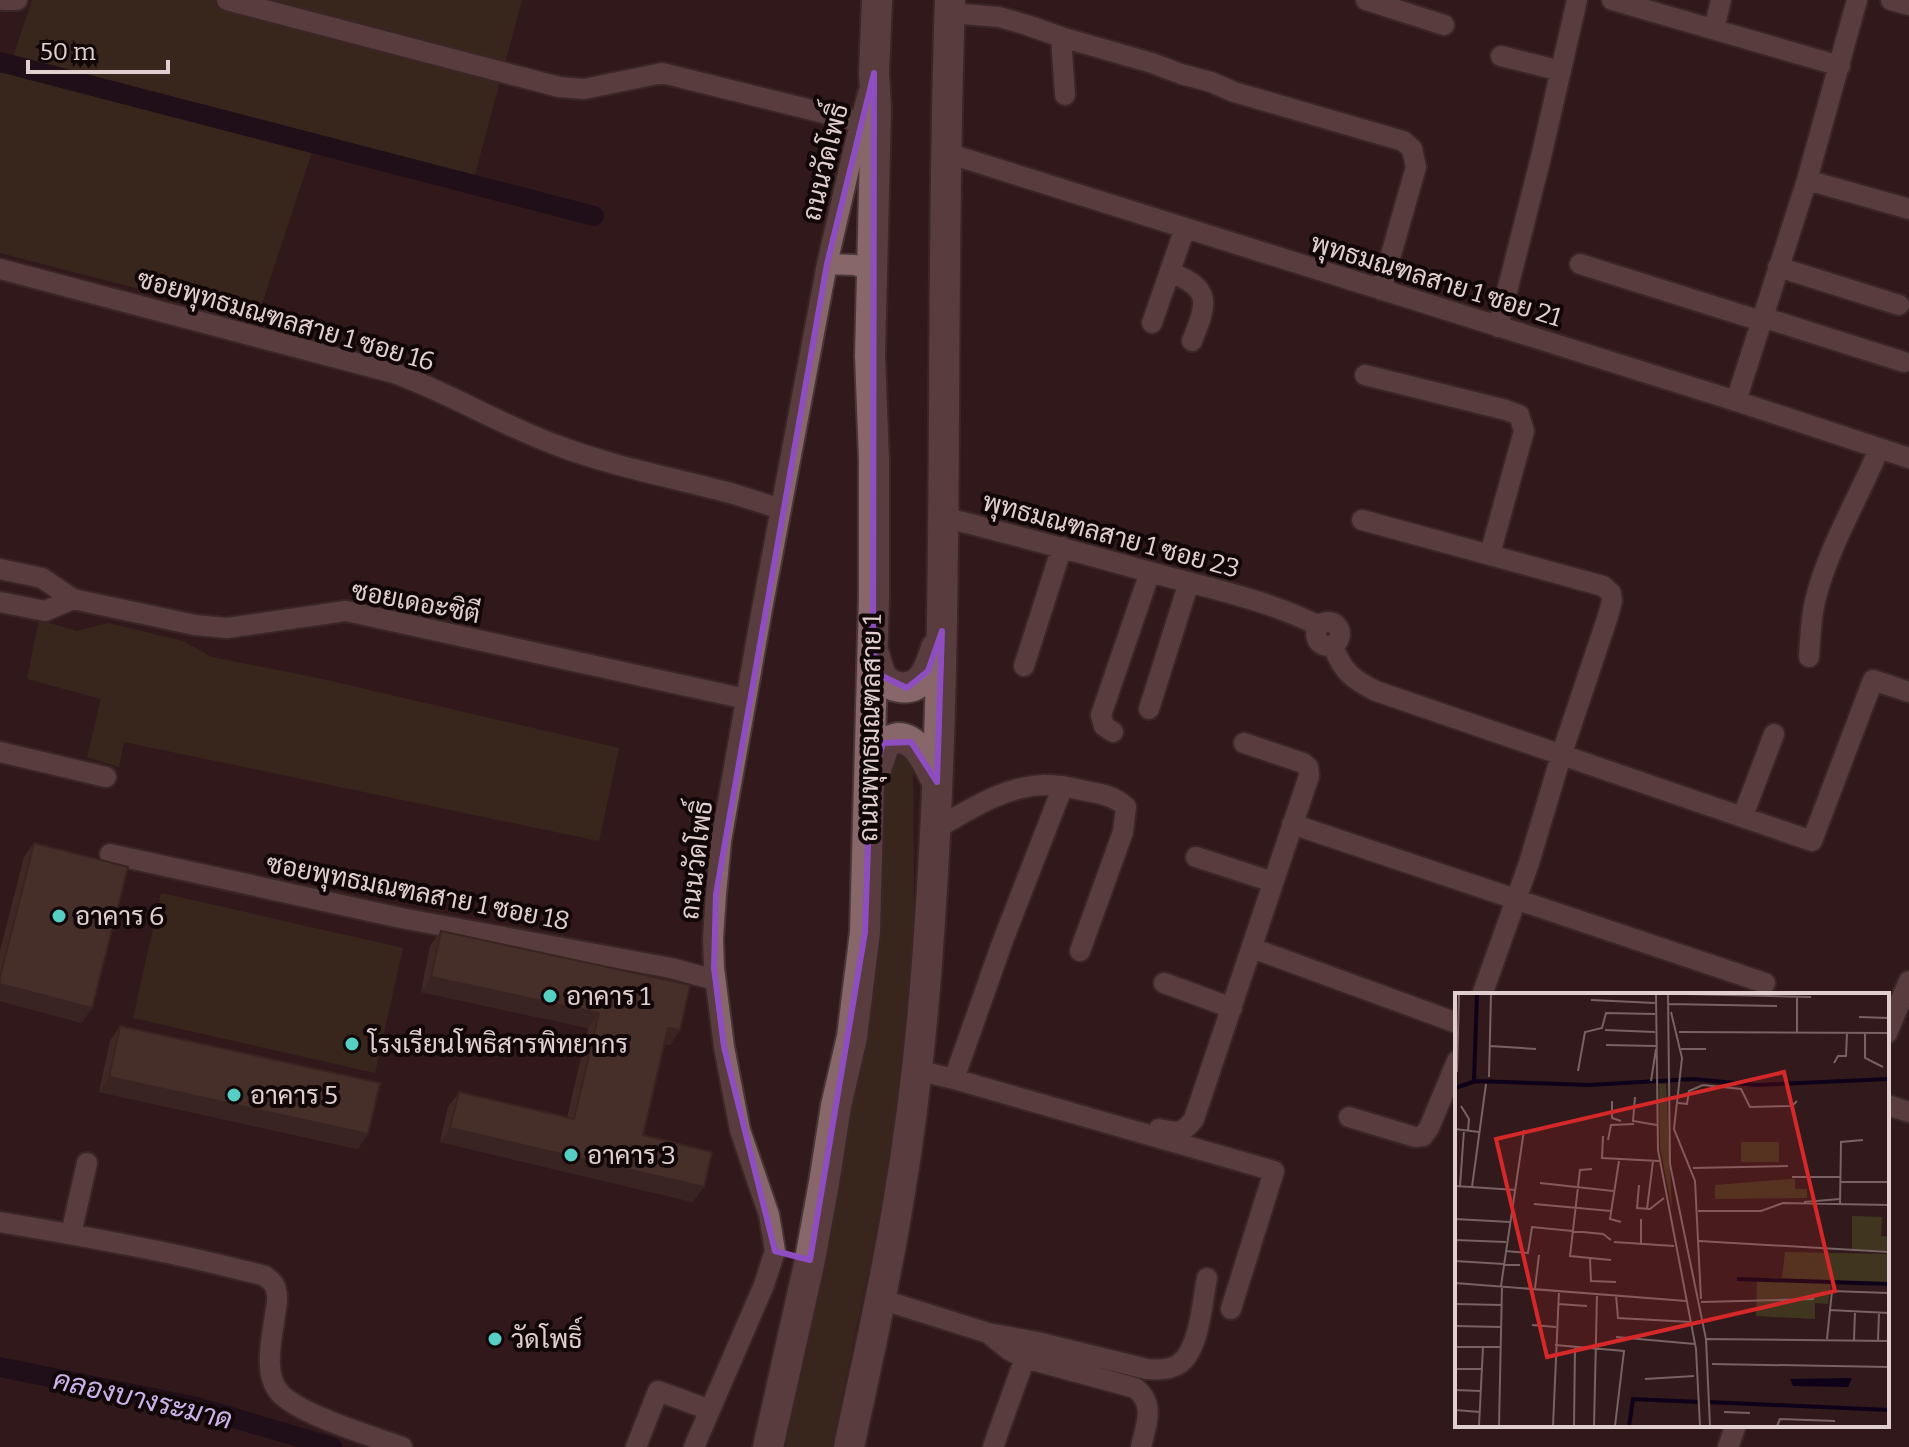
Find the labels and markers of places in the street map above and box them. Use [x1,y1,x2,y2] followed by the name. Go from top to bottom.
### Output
[75,901,164,932] place label: อาคาร 6
[50,907,68,925] marker: อาคาร 6
[566,981,651,1012] place label: อาคาร 1
[541,987,559,1005] marker: อาคาร 1
[366,1028,628,1060] place label: โรงเรียนโพธิสารพิทยากร
[343,1035,361,1053] marker: โรงเรียนโพธิสารพิทยากร
[250,1080,338,1111] place label: อาคาร 5
[225,1086,243,1104] marker: อาคาร 5
[587,1140,676,1171] place label: อาคาร 3
[562,1146,580,1164] marker: อาคาร 3
[511,1316,582,1355] place label: วัดโพธิ์
[486,1330,504,1348] marker: วัดโพธิ์

